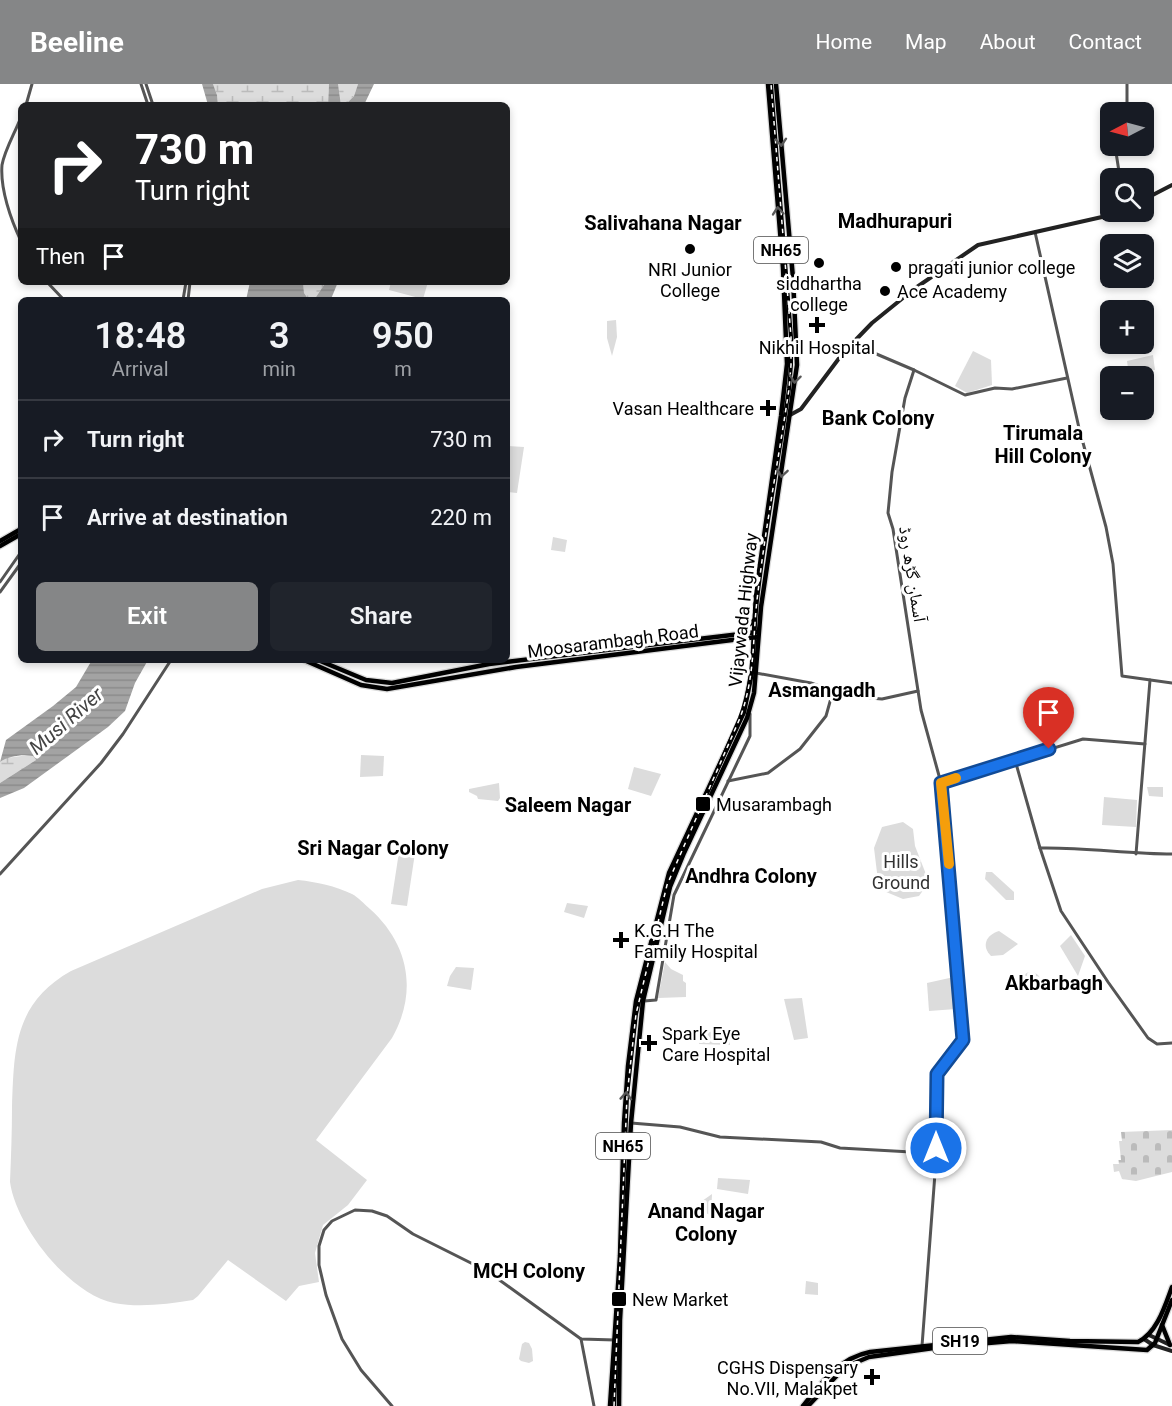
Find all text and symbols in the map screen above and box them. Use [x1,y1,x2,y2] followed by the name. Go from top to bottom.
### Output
[30,26,124,59] text: Beeline
[816,30,872,54] text: Home
[905,30,947,54] text: Map
[980,30,1036,54] text: About
[1069,30,1142,54] text: Contact
[1100,102,1154,156] north arrow
[1100,102,1154,420] map controls
[135,125,254,174] text: 730 m
[36,126,114,204] icon: right
[774,138,787,147] one-way arrow
[1100,168,1154,222] button: search
[135,175,250,207] text: Turn right
[772,207,785,216] one-way arrow
[838,209,952,233] district label: Madhurapuri
[584,211,742,235] district label: Salivahana Nagar
[1100,234,1154,288] button: layers
[754,237,808,263] road number: NH65
[97,240,130,273] icon: arrive
[683,242,697,256] marker: NRI Junior College
[36,244,85,269] text: Then
[812,256,826,270] marker: siddhartha college
[908,257,1075,278] place label: pragati junior college
[648,259,732,301] place label: NRI Junior College
[889,260,903,274] marker: pragati junior college
[776,273,862,315] place label: siddhartha college
[897,281,1008,302] place label: Ace Academy
[878,284,892,298] marker: Ace Academy
[1100,300,1154,354] button: +
[94,315,186,357] text: 18:48
[269,315,289,357] text: 3
[372,315,434,357] text: 950
[808,316,826,334] marker: Nikhil Hospital
[759,337,875,358] place label: Nikhil Hospital
[112,357,169,381] text: Arrival
[262,357,296,381] text: min
[394,357,412,381] text: m
[1100,366,1154,420] button: −
[789,374,802,383] one-way arrow
[613,398,754,419] place label: Vasan Healthcare
[759,399,777,417] marker: Vasan Healthcare
[822,406,935,430] district label: Bank Colony
[994,421,1093,468] district label: Tirumala Hill Colony
[36,423,69,456] icon: right
[87,427,184,452] text: Turn right
[430,427,492,452] text: 730 m
[776,468,788,477] one-way arrow
[36,501,69,534] icon: arrive
[87,505,288,530] text: Arrive at destination
[430,505,492,530] text: 220 m
[894,525,931,624] street label: آسمان گڑھ روڈ
[724,531,762,688] street label: Vijaywada Highway
[36,582,258,651] button: Exit
[270,582,492,651] button: Share
[526,620,700,662] street label: Moosarambagh Road
[768,678,876,702] district label: Asmangadh
[24,681,109,760] water label: Musi River
[1023,687,1074,749] pin
[1032,696,1065,729] icon: arrive
[505,793,632,817] district label: Saleem Nagar
[716,794,832,815] place label: Musarambagh
[694,795,712,813] marker: Musarambagh
[297,836,450,860] district label: Sri Nagar Colony
[872,851,930,893] park label: Hills Ground
[685,864,818,888] district label: Andhra Colony
[634,920,758,962] place label: K.G.H The Family Hospital
[612,931,630,949] marker: K.G.H The Family Hospital
[1005,971,1103,995] district label: Akbarbagh
[662,1023,770,1065] place label: Spark Eye Care Hospital
[640,1034,658,1052] marker: Spark Eye Care Hospital
[619,1091,632,1101] one-way arrow
[904,1116,968,1180] position arrow
[596,1133,650,1159] road number: NH65
[648,1199,765,1246] district label: Anand Nagar Colony
[473,1259,586,1283] district label: MCH Colony
[632,1289,728,1310] place label: New Market
[610,1290,628,1308] marker: New Market
[933,1328,987,1354] road number: SH19
[717,1357,858,1399] place label: CGHS Dispensary No.VII, Malakpet
[863,1368,881,1386] marker: CGHS Dispensary No.VII, Malakpet

